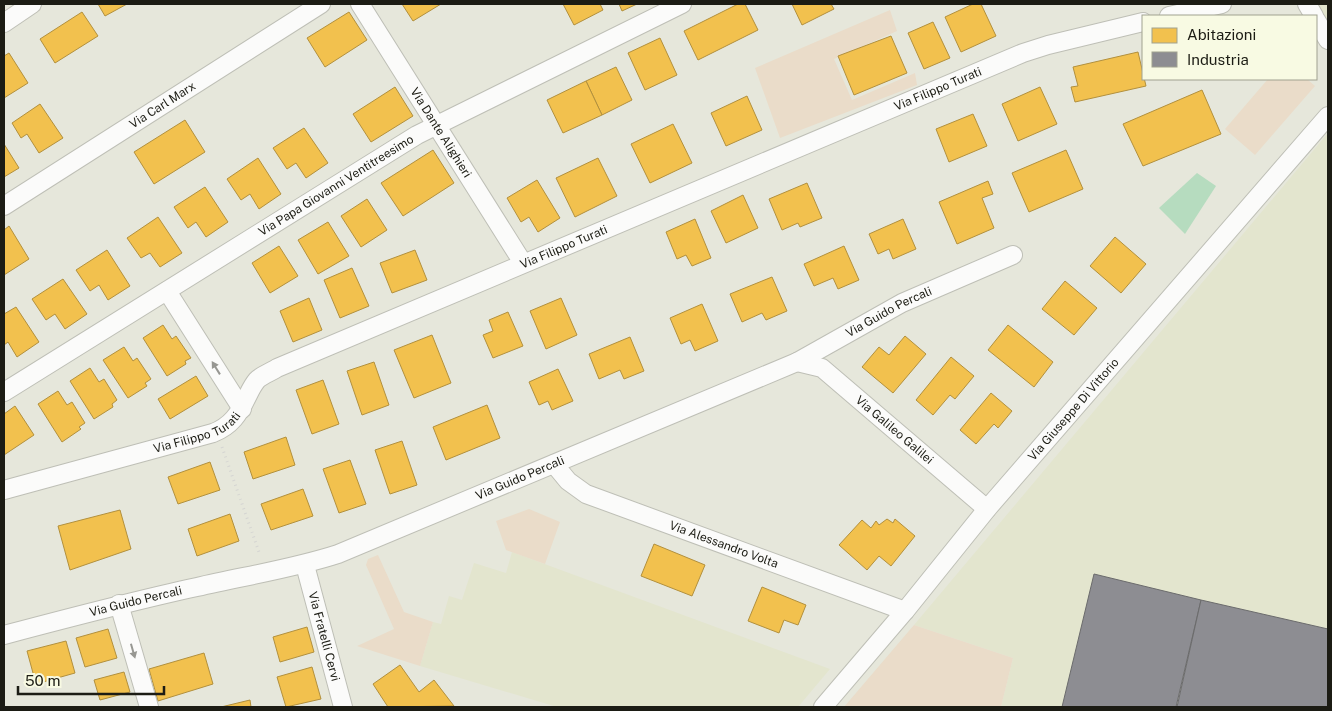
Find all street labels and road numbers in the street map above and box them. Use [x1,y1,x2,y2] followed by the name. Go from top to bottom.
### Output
[892,64,984,114] street label: Via Filippo Turati
[127,79,198,131] street label: Via Carl Marx
[408,85,474,180] street label: Via Dante Alighieri
[256,132,416,239] street label: Via Papa Giovanni Ventitreesimo
[518,222,610,272] street label: Via Filippo Turati
[843,284,934,340] street label: Via Guido Percali
[1025,355,1122,464] street label: Via Giuseppe Di Vittorio
[853,393,936,467] street label: Via Galileo Galilei
[152,409,243,456] street label: Via Filippo Turati
[473,453,566,503] street label: Via Guido Percali
[667,518,780,571] street label: Via Alessandro Volta
[88,583,183,619] street label: Via Guido Percali
[305,590,343,683] street label: Via Fratelli Cervi

